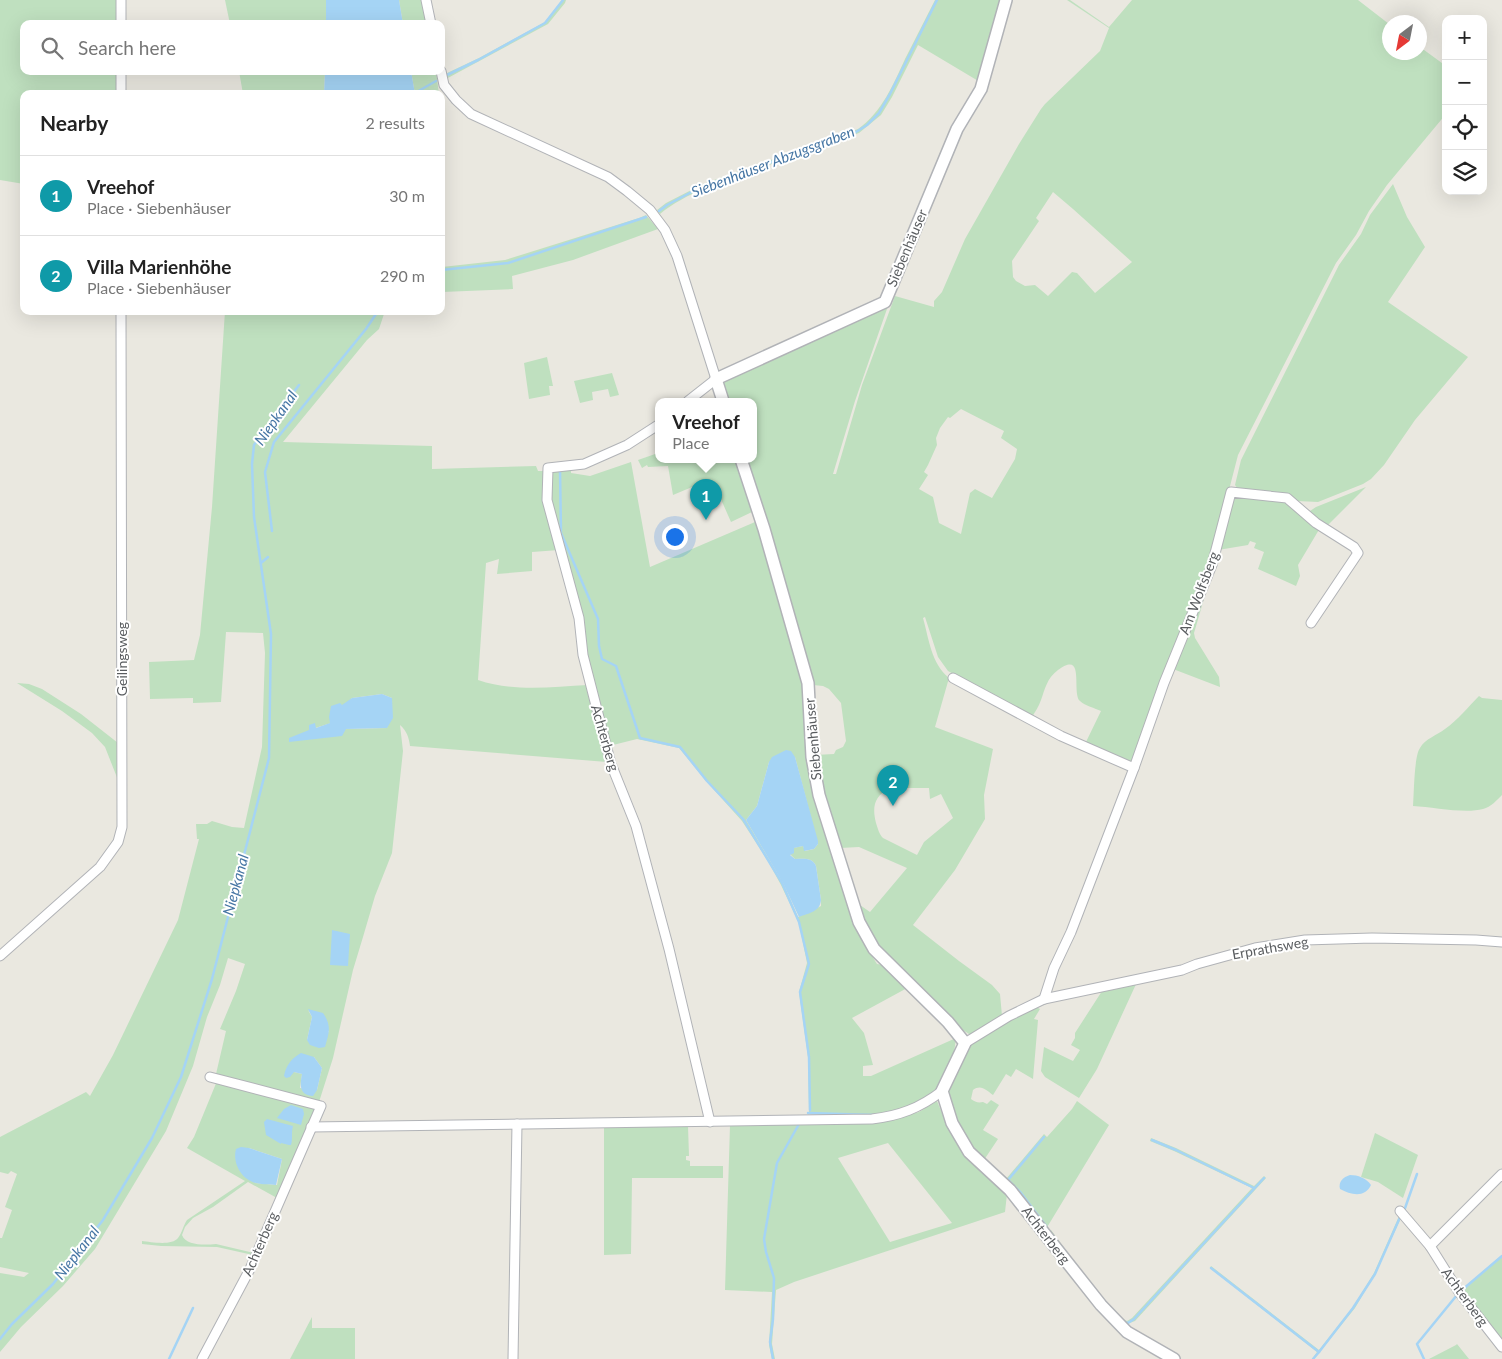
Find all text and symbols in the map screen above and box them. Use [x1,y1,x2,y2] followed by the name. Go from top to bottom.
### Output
[1382,15,1427,60] north arrow
[1442,15,1487,195] map controls
[1442,15,1487,60] button: +
[20,20,445,75] search box
[38,34,66,62] icon: search
[78,36,176,59] text: Search here
[1442,60,1487,105] button: −
[1442,105,1487,150] button: locate
[40,110,108,135] text: Nearby
[365,113,425,132] text: 2 results
[688,122,857,201] water label: Siebenhäuser Abzugsgraben
[1442,150,1487,195] button: layers
[87,175,154,198] text: Vreehof
[51,186,61,205] text: 1
[389,186,425,205] text: 30 m
[87,198,231,217] text: Place · Siebenhäuser
[883,207,930,289] street label: Siebenhäuser
[87,255,231,278] text: Villa Marienhöhe
[51,266,61,285] text: 2
[380,266,425,285] text: 290 m
[87,278,231,297] text: Place · Siebenhäuser
[250,386,301,448] water label: Niepkanal
[655,398,757,463] popup
[672,410,740,433] text: Vreehof
[672,433,710,452] text: Place
[690,479,722,520] pin: 1
[662,524,688,550] your location
[1175,549,1222,637] street label: Am Wolfsberg
[113,622,130,696] street label: Geilingsweg
[800,697,825,781] street label: Siebenhäuser
[588,703,623,773] street label: Achterberg
[877,765,909,806] pin: 2
[218,852,252,917] water label: Niepkanal
[1230,932,1309,963] street label: Erprathsweg
[1019,1202,1074,1267] street label: Achterberg
[238,1209,281,1279] street label: Achterberg
[50,1222,103,1283] water label: Niepkanal
[1438,1264,1492,1329] street label: Achterberg

